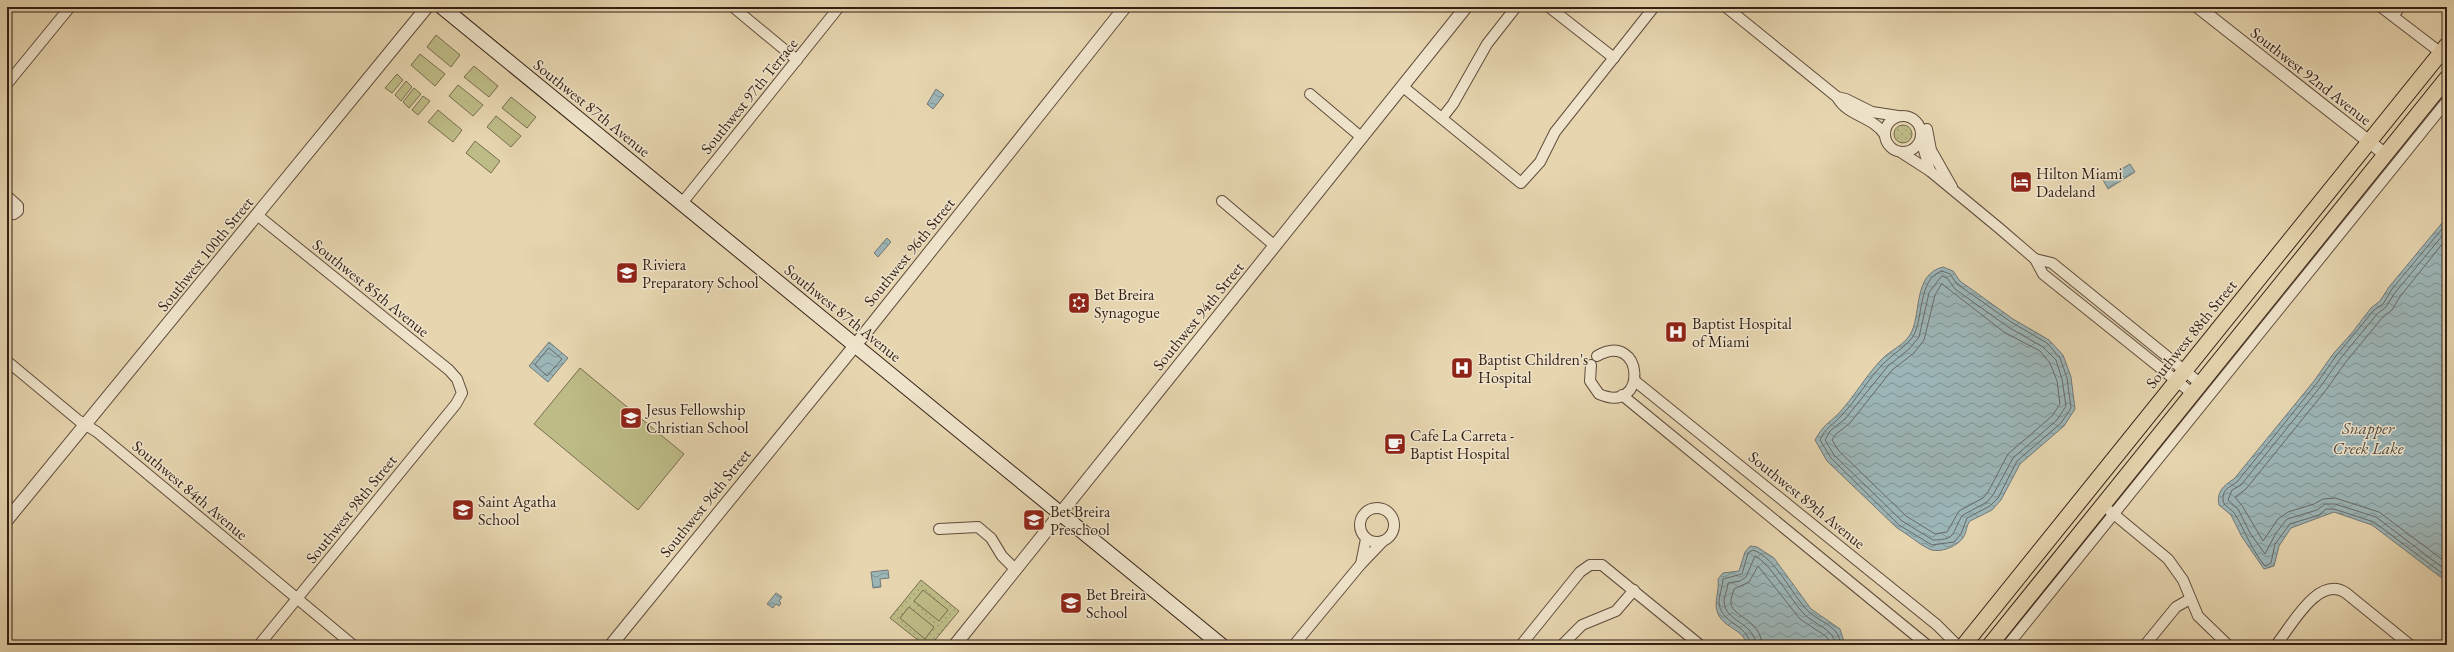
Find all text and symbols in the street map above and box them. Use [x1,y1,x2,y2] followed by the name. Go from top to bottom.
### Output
[2246,22,2376,130] street label: Southwest 92nd Avenue
[696,34,802,158] street label: Southwest 97th Terrace
[529,54,655,162] street label: Southwest 87th Avenue
[2036,163,2122,202] place label: Hilton Miami Dadeland
[2008,169,2034,195] hotel icon: Hilton Miami Dadeland
[152,192,258,316] street label: Southwest 100th Street
[859,193,959,311] street label: Southwest 96th Street
[308,234,434,342] street label: Southwest 85th Avenue
[642,254,759,293] place label: Riviera Preparatory School
[1148,257,1248,375] street label: Southwest 94th Street
[780,259,906,367] street label: Southwest 87th Avenue
[614,260,640,286] school or university icon: Riviera Preparatory School
[2141,275,2241,393] street label: Southwest 88th Street
[1094,284,1160,323] place label: Bet Breira Synagogue
[1066,290,1092,316] synagogue icon: Bet Breira Synagogue
[1692,313,1792,352] place label: Baptist Hospital of Miami
[1663,319,1689,345] hospital icon: Baptist Hospital of Miami
[1478,349,1588,388] place label: Baptist Children's Hospital
[1449,355,1475,381] hospital icon: Baptist Children's Hospital
[644,399,749,438] place label: Jesus Fellowship Christian School
[618,405,644,431] school or university icon: Jesus Fellowship Christian School
[2333,417,2404,459] water label: Snapper Creek Lake
[1410,425,1514,464] place label: Cafe La Carreta - Baptist Hospital
[1382,431,1408,457] cafe icon: Cafe La Carreta - Baptist Hospital
[128,435,252,545] street label: Southwest 84th Avenue
[655,444,755,562] street label: Southwest 96th Street
[1744,446,1870,554] street label: Southwest 89th Avenue
[301,450,401,568] street label: Southwest 98th Street
[478,491,557,530] place label: Saint Agatha School
[450,497,476,523] school or university icon: Saint Agatha School
[1050,501,1111,540] place label: Bet Breira Preschool
[1021,507,1047,533] school or university icon: Bet Breira Preschool
[1086,584,1147,623] place label: Bet Breira School
[1058,590,1084,616] school or university icon: Bet Breira School

